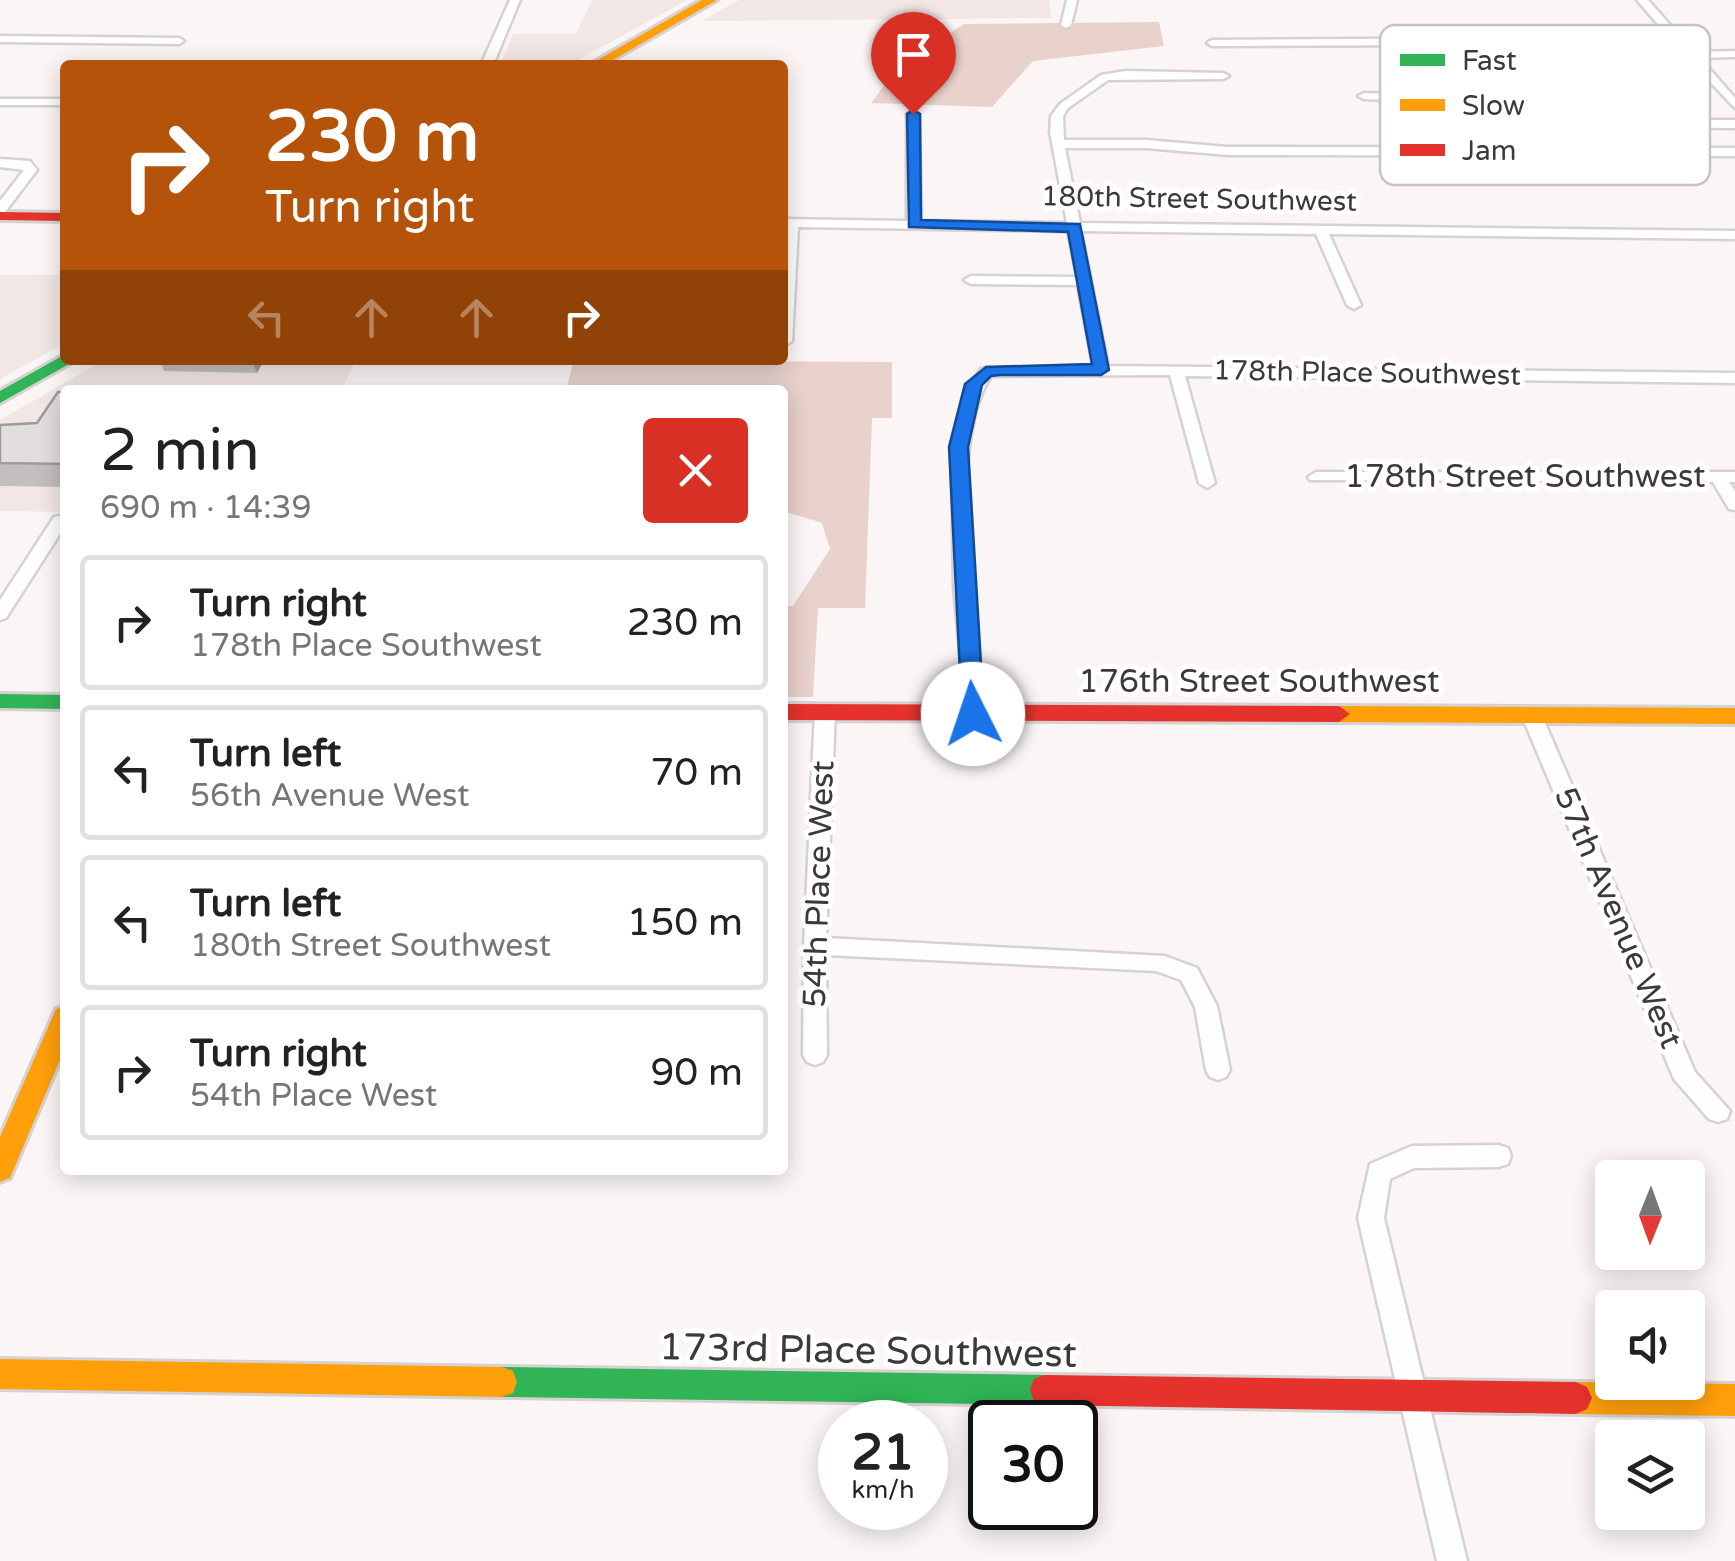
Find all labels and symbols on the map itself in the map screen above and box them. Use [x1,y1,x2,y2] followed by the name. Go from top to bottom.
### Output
[871,12,956,115] pin
[1380,25,1710,185] legend
[1462,44,1517,78] text: Fast
[1462,89,1525,123] text: Slow
[1462,134,1517,168] text: Jam
[1041,179,1357,219] street label: 180th Street Southwest
[1213,353,1521,393] street label: 178th Place Southwest
[1345,458,1705,496] street label: 178th Street Southwest
[921,662,1025,766] position arrow
[1079,663,1439,701] street label: 176th Street Southwest
[796,760,842,1008] street label: 54th Place West
[1546,782,1690,1054] street label: 57th Avenue West
[1595,1160,1705,1270] north arrow
[659,1324,1077,1378] street label: 173rd Place Southwest
[968,1400,1098,1530] speed limit sign: 30

